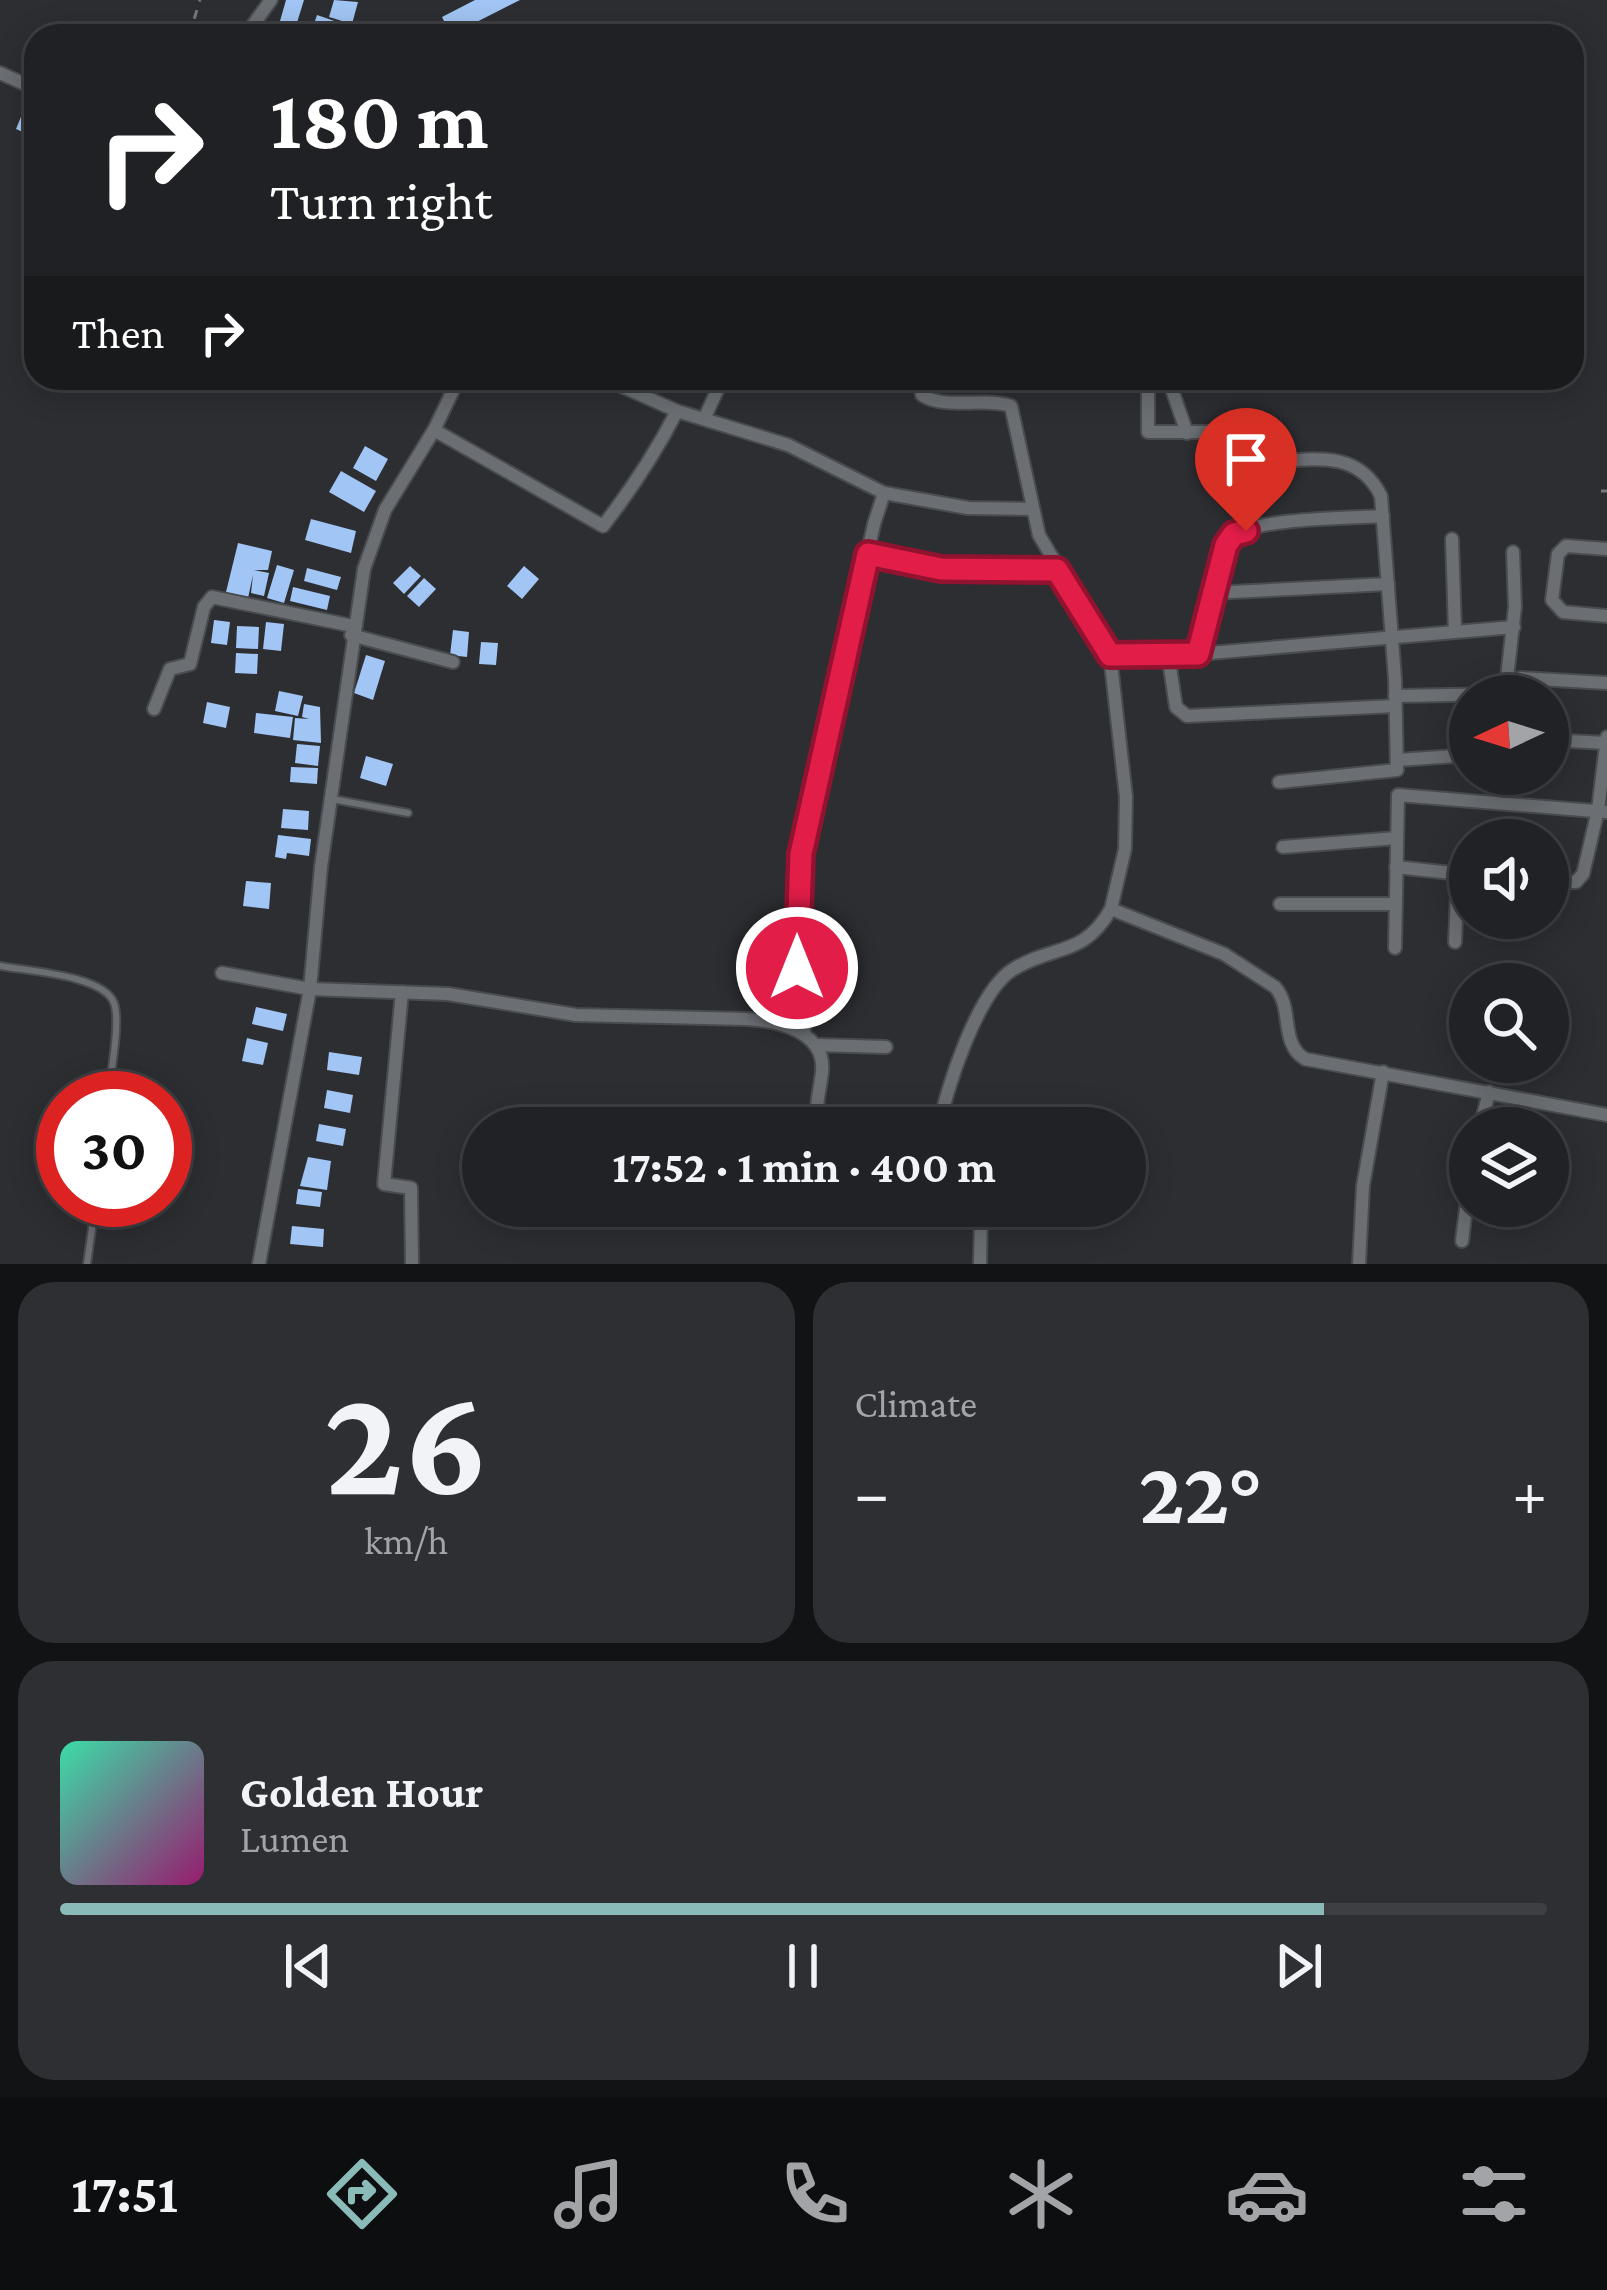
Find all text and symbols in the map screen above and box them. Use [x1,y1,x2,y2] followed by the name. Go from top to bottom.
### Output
[72,72,228,228] icon: right
[270,73,489,166] text: 180 m
[270,171,492,231] text: Turn right
[189,300,255,366] icon: right
[72,308,165,358] text: Then
[1195,408,1297,531] pin
[1213,426,1279,492] icon: arrive
[1449,675,1569,795] north arrow
[1449,675,1569,1227] map controls
[1449,819,1569,939] button: sound
[734,905,860,1031] position arrow
[1449,963,1569,1083] button: search
[36,1071,192,1227] speed limit sign: 30
[1449,1107,1569,1227] button: layers
[612,1142,996,1192] text: 17:52 · 1 min · 400 m
[324,1354,489,1528] text: 26
[855,1382,977,1425] text: Climate
[1139,1442,1263,1542] text: 22°
[855,1456,889,1529] text: −
[1512,1456,1547,1529] text: +
[364,1519,448,1562] text: km/h
[240,1767,483,1817] text: Golden Hour
[240,1817,349,1860] text: Lumen
[275,1933,341,1999] icon: previous
[770,1933,836,1999] icon: pause
[1266,1933,1332,1999] icon: next
[320,2152,404,2236] icon: directions
[547,2152,631,2236] icon: music
[773,2152,857,2236] icon: phone
[999,2152,1083,2236] icon: climate
[1225,2152,1309,2236] icon: car
[1452,2152,1536,2236] icon: filters
[71,2164,178,2224] text: 17:51

